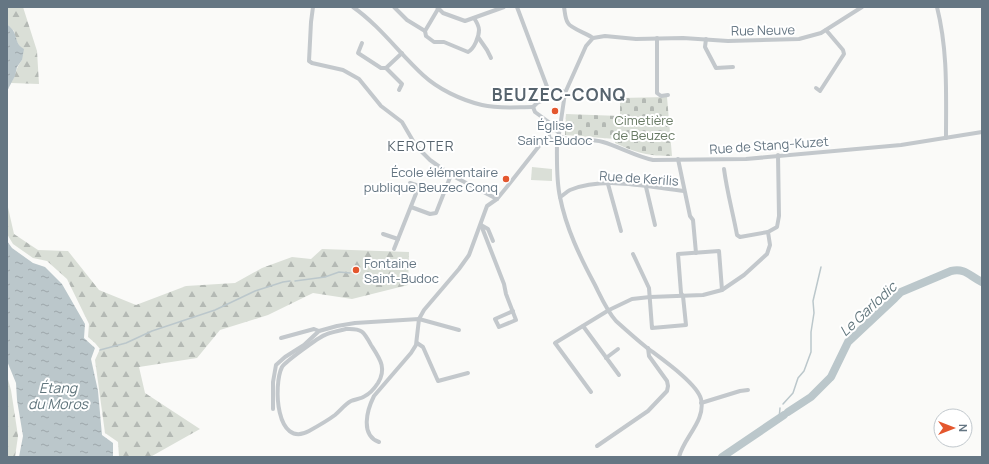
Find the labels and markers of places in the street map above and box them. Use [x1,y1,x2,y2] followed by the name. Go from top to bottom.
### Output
[550,106,560,116] marker: Église Saint-Budoc
[518,116,592,149] place label: Église Saint-Budoc
[364,163,498,196] place label: École élémentaire publique Beuzec Conq
[501,174,511,184] marker: École élémentaire publique Beuzec Conq
[364,254,439,287] place label: Fontaine Saint-Budoc
[351,265,361,275] marker: Fontaine Saint-Budoc

